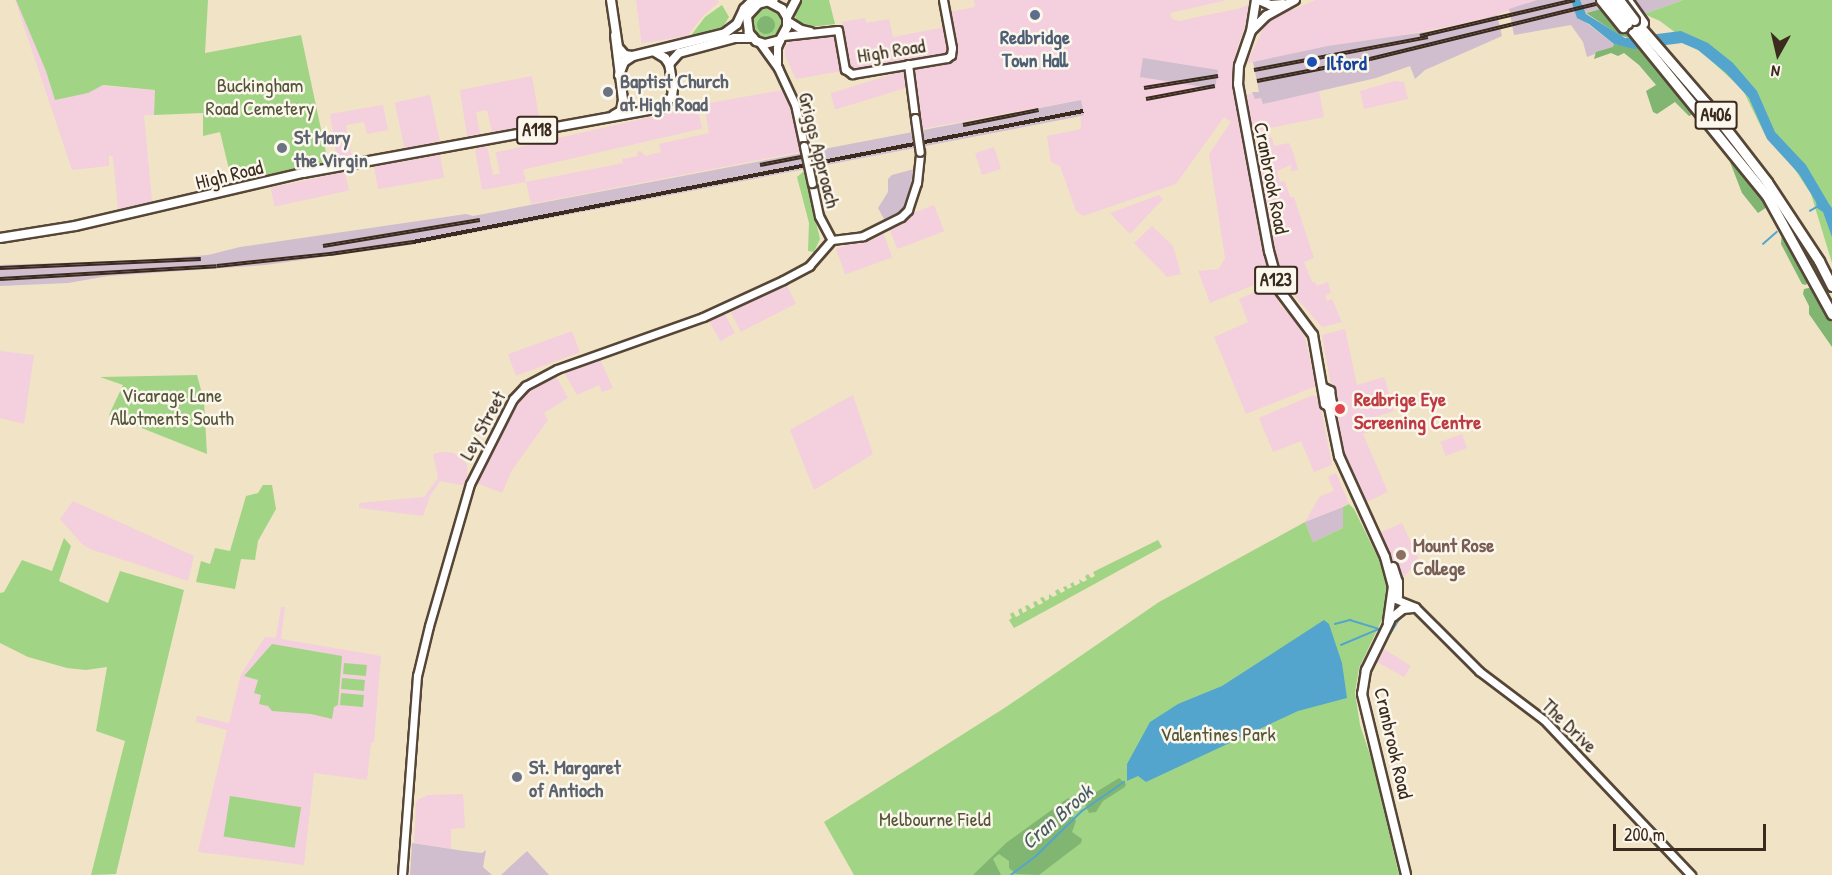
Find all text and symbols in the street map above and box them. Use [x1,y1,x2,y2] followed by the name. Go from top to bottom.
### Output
[1028,8,1042,22] marker: Redbridge Town Hall
[1000,24,1070,71] place label: Redbridge Town Hall
[1748,24,1808,84] north arrow
[855,33,927,67] street label: High Road
[1326,50,1367,74] place label: Ilford
[1303,53,1321,71] marker: Ilford
[1770,60,1781,83] text: N
[620,68,728,115] place label: Baptist Church at High Road
[206,73,314,120] park label: Buckingham Road Cemetery
[601,85,615,99] marker: Baptist Church at High Road
[794,90,846,210] street label: Griggs Approach
[1694,100,1738,130] road number: A406
[516,115,558,145] road number: A118
[1249,120,1295,236] street label: Cranbrook Road
[294,124,368,171] place label: St Mary the Virgin
[275,141,289,155] marker: St Mary the Virgin
[193,154,265,194] street label: High Road
[1254,265,1298,295] road number: A123
[110,383,234,430] park label: Vicarage Lane Allotments South
[454,386,510,464] street label: Ley Street
[1354,386,1481,433] place label: Redbrige Eye Screening Centre
[1331,400,1349,418] marker: Redbrige Eye Screening Centre
[1413,532,1494,579] place label: Mount Rose College
[1394,548,1408,562] marker: Mount Rose College
[1370,685,1418,801] street label: Cranbrook Road
[1537,693,1603,757] street label: The Drive
[1160,721,1276,745] park label: Valentines Park
[529,754,621,801] place label: St. Margaret of Antioch
[510,770,524,784] marker: St. Margaret of Antioch
[1016,779,1098,855] water label: Cran Brook
[879,806,991,830] park label: Melbourne Field
[1616,812,1769,850] scale bar
[1624,822,1665,847] text: 200 m

